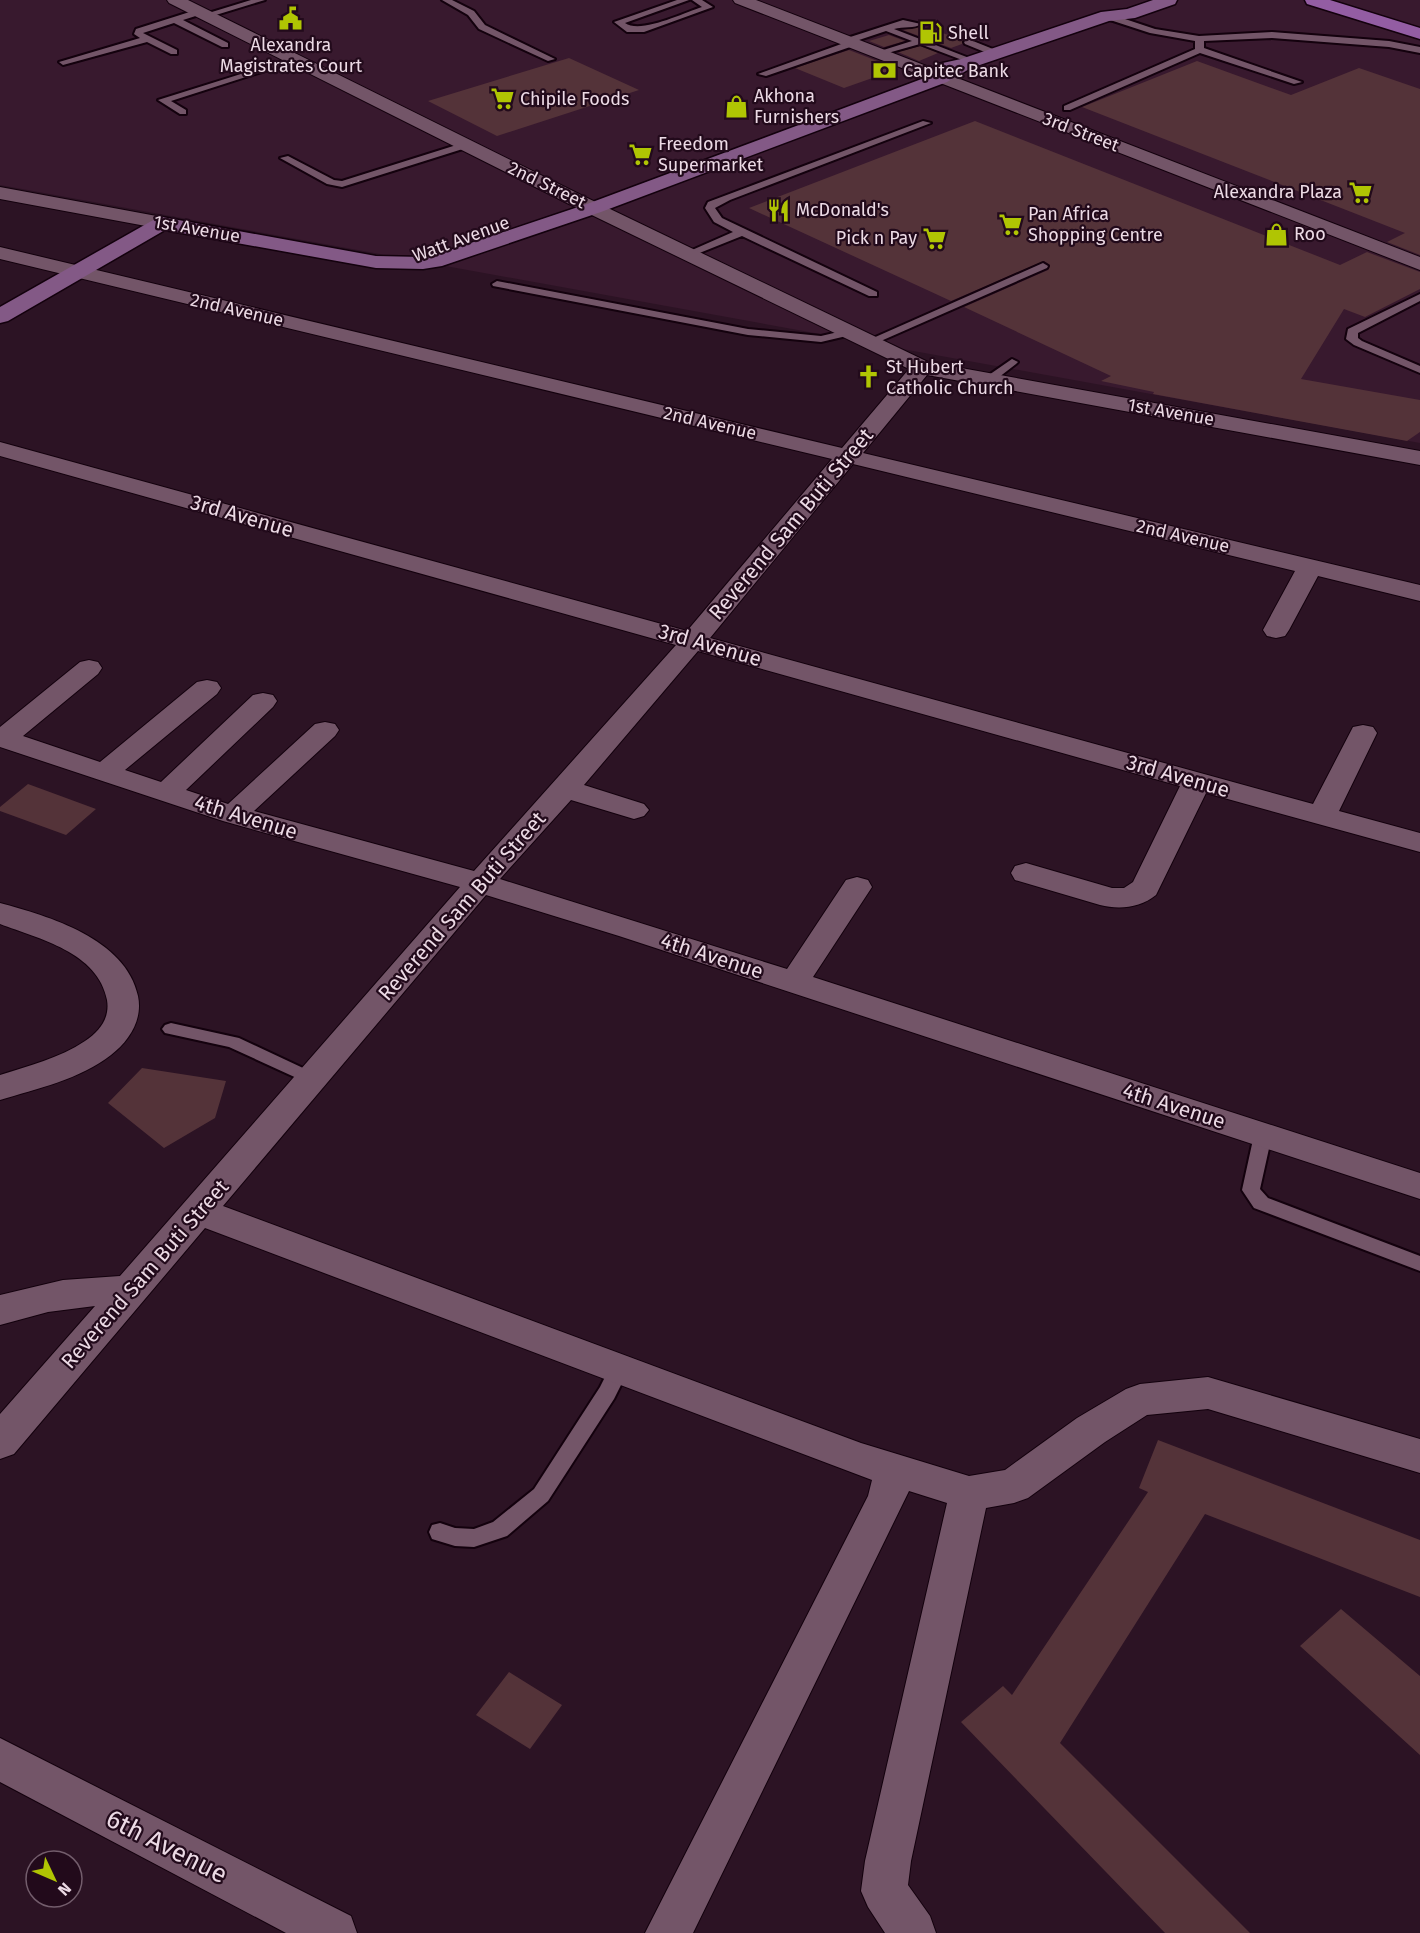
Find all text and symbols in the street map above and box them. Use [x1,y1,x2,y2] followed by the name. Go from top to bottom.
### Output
[278,6,304,32] public building icon: Alexandra Magistrates Court
[917,20,943,46] fuel station icon: Shell
[948,22,989,44] place label: Shell
[220,34,363,77] place label: Alexandra Magistrates Court
[872,58,898,84] bank icon: Capitec Bank
[903,60,1009,82] place label: Capitec Bank
[754,85,839,128] place label: Akhona Furnishers
[489,86,515,112] supermarket icon: Chipile Foods
[520,88,629,110] place label: Chipile Foods
[723,93,749,119] shop icon: Akhona Furnishers
[1040,107,1123,157] street label: 3rd Street
[658,133,764,176] place label: Freedom Supermarket
[627,141,653,167] supermarket icon: Freedom Supermarket
[505,157,590,213] street label: 2nd Street
[1347,179,1373,205] supermarket icon: Alexandra Plaza
[1214,181,1342,203] place label: Alexandra Plaza
[765,197,791,223] restaurant icon: McDonald's
[796,199,889,221] place label: McDonald's
[1028,203,1163,246] place label: Pan Africa Shopping Centre
[152,211,242,247] street label: 1st Avenue
[409,211,513,267] street label: Watt Avenue
[997,211,1023,237] supermarket icon: Pan Africa Shopping Centre
[1263,221,1289,247] shop icon: Roo
[1294,223,1326,245] place label: Roo
[922,225,948,251] supermarket icon: Pick n Pay
[836,227,917,249] place label: Pick n Pay
[188,289,286,331] street label: 2nd Avenue
[886,356,1013,399] place label: St Hubert Catholic Church
[855,364,881,390] church icon: St Hubert Catholic Church
[1126,394,1216,430] street label: 1st Avenue
[661,402,759,444] street label: 2nd Avenue
[703,423,879,625] street label: Reverend Sam Buti Street
[188,489,296,543] street label: 3rd Avenue
[1134,515,1232,557] street label: 2nd Avenue
[656,618,764,672] street label: 3rd Avenue
[1124,749,1232,803] street label: 3rd Avenue
[191,789,301,845] street label: 4th Avenue
[373,806,552,1006] street label: Reverend Sam Buti Street
[657,927,767,985] street label: 4th Avenue
[1119,1077,1229,1135] street label: 4th Avenue
[56,1174,235,1374] street label: Reverend Sam Buti Street
[101,1803,232,1890] street label: 6th Avenue
[24,1849,84,1909] north arrow
[54,1879,75,1899] text: N

